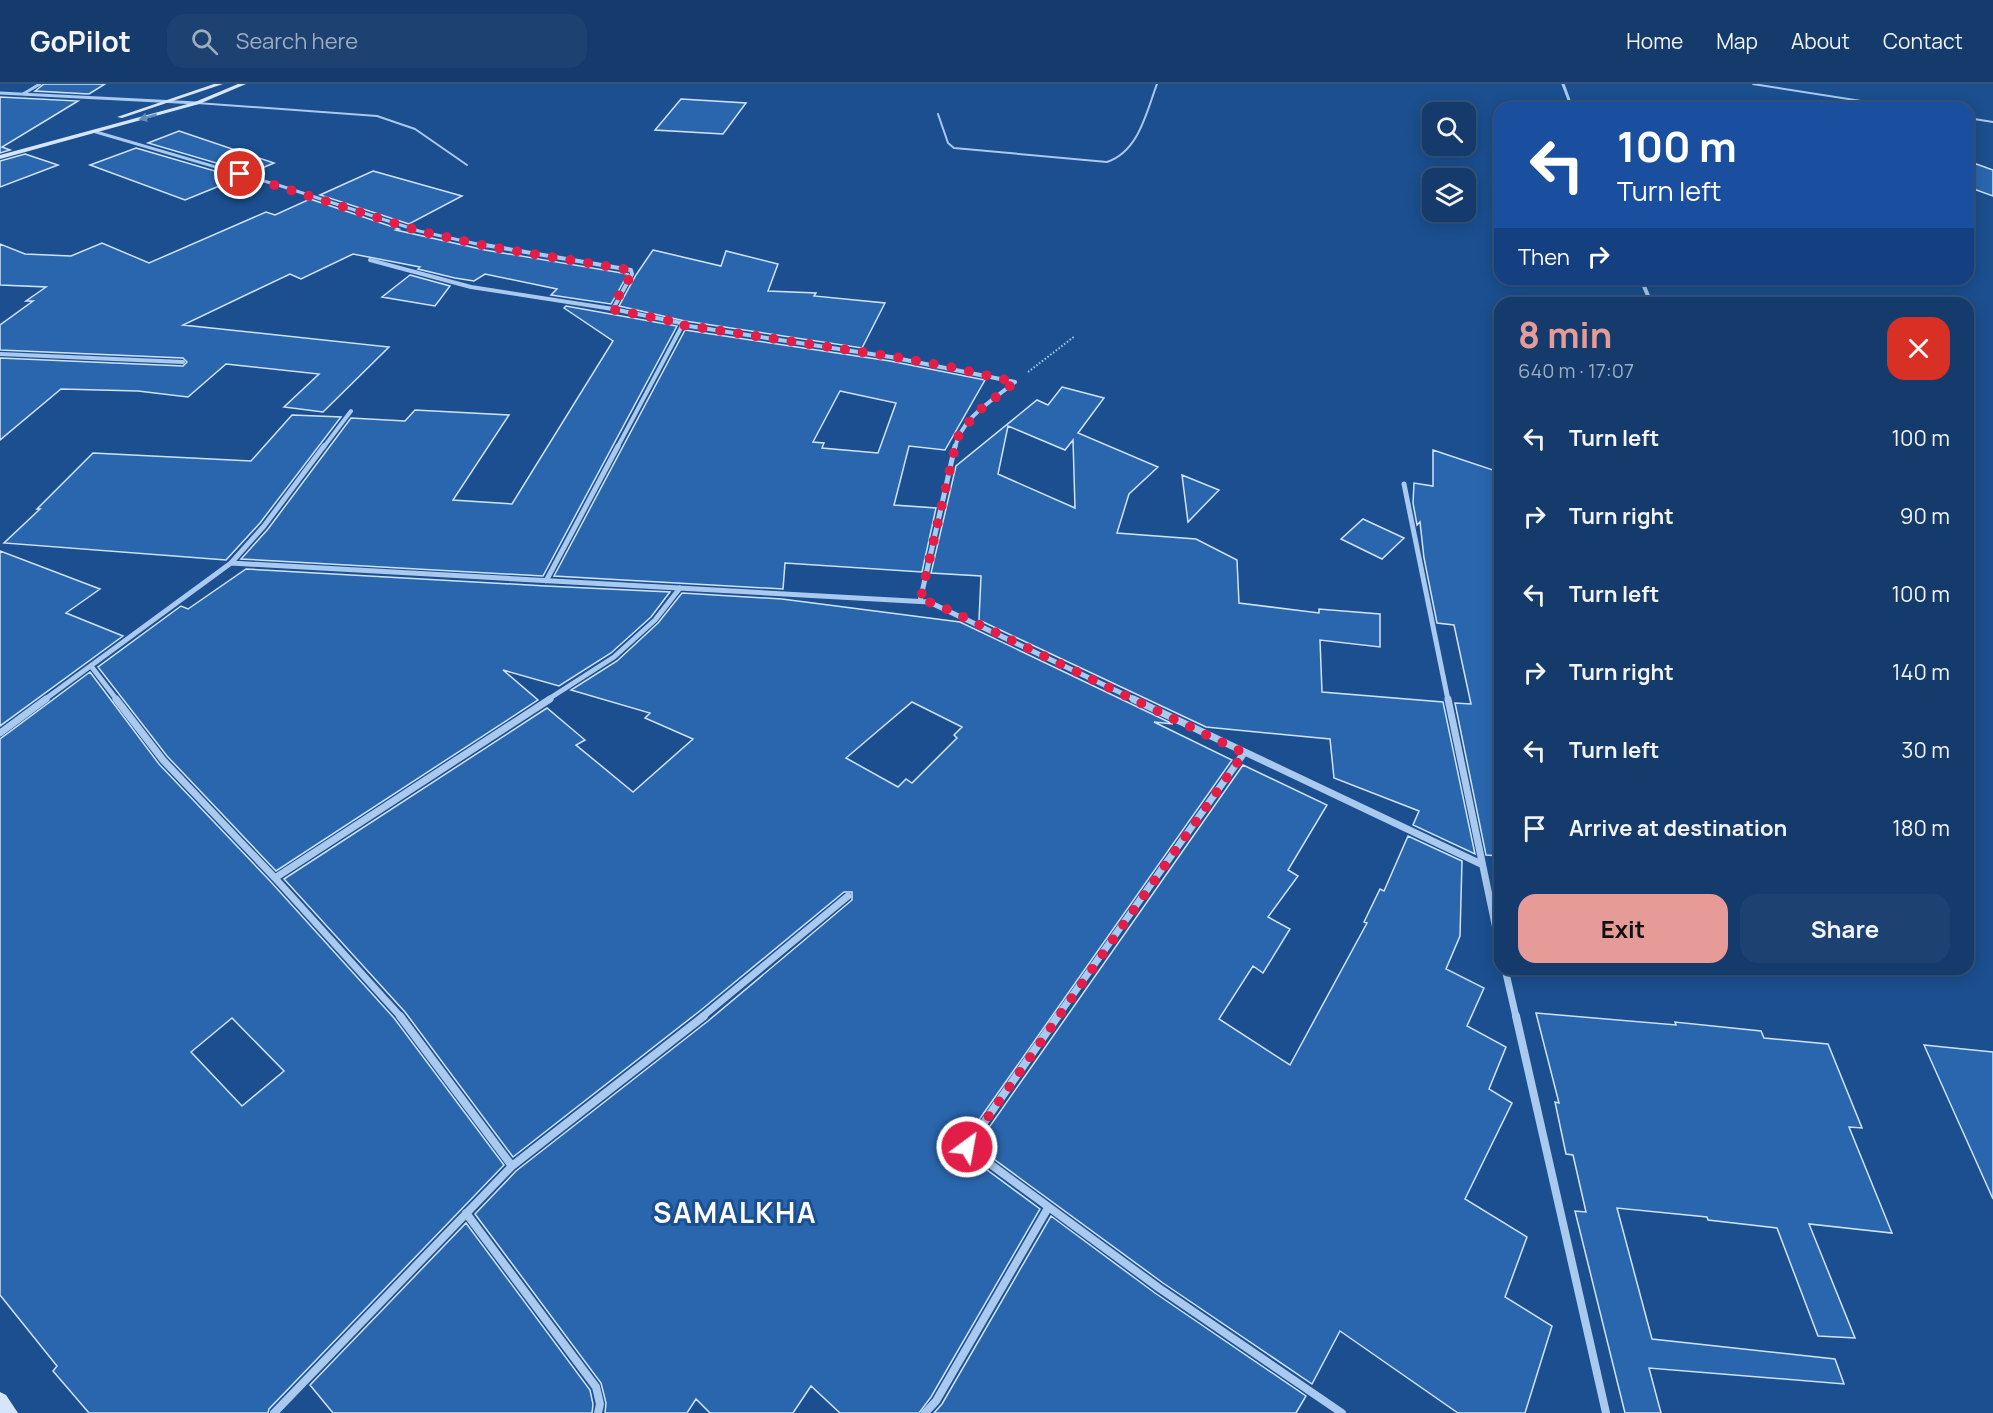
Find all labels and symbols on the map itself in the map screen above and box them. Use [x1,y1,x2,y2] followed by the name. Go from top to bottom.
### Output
[139,113,157,122] one-way arrow
[214,148,265,199] pin
[935,1115,999,1179] position arrow
[653,1193,817,1231] district label: SAMALKHA

